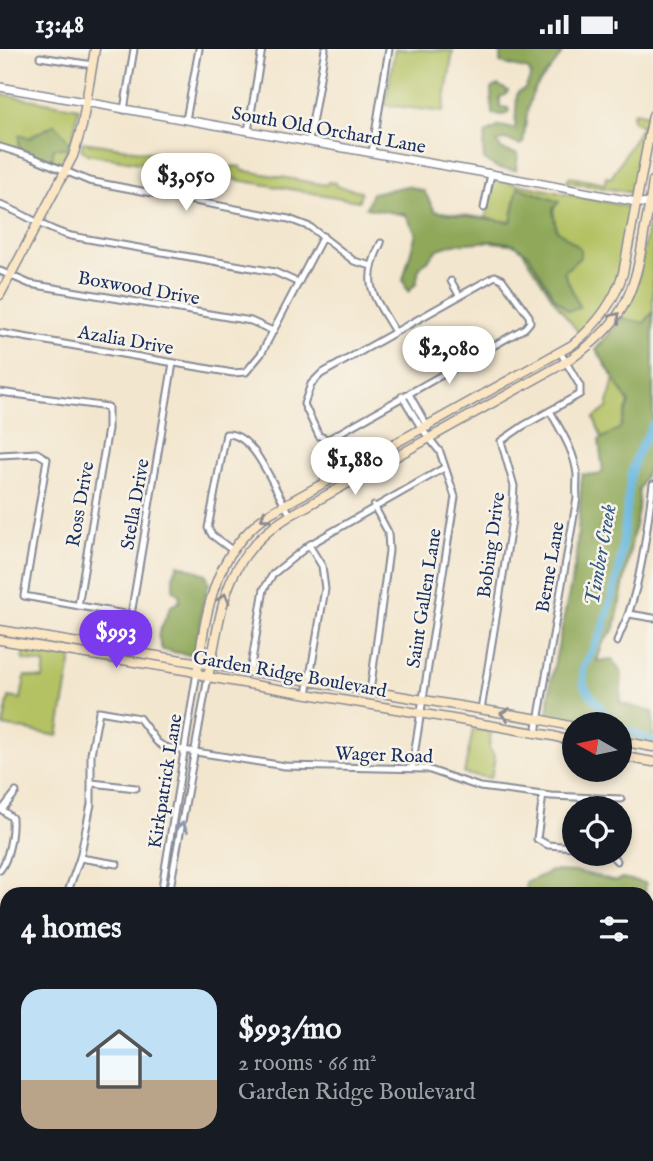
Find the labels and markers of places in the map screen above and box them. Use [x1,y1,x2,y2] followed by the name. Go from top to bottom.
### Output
[129,153,243,213] pin: $3,050
[392,327,506,386] pin: $2,080
[298,437,412,497] pin: $1,880
[75,611,157,670] pin: $993

